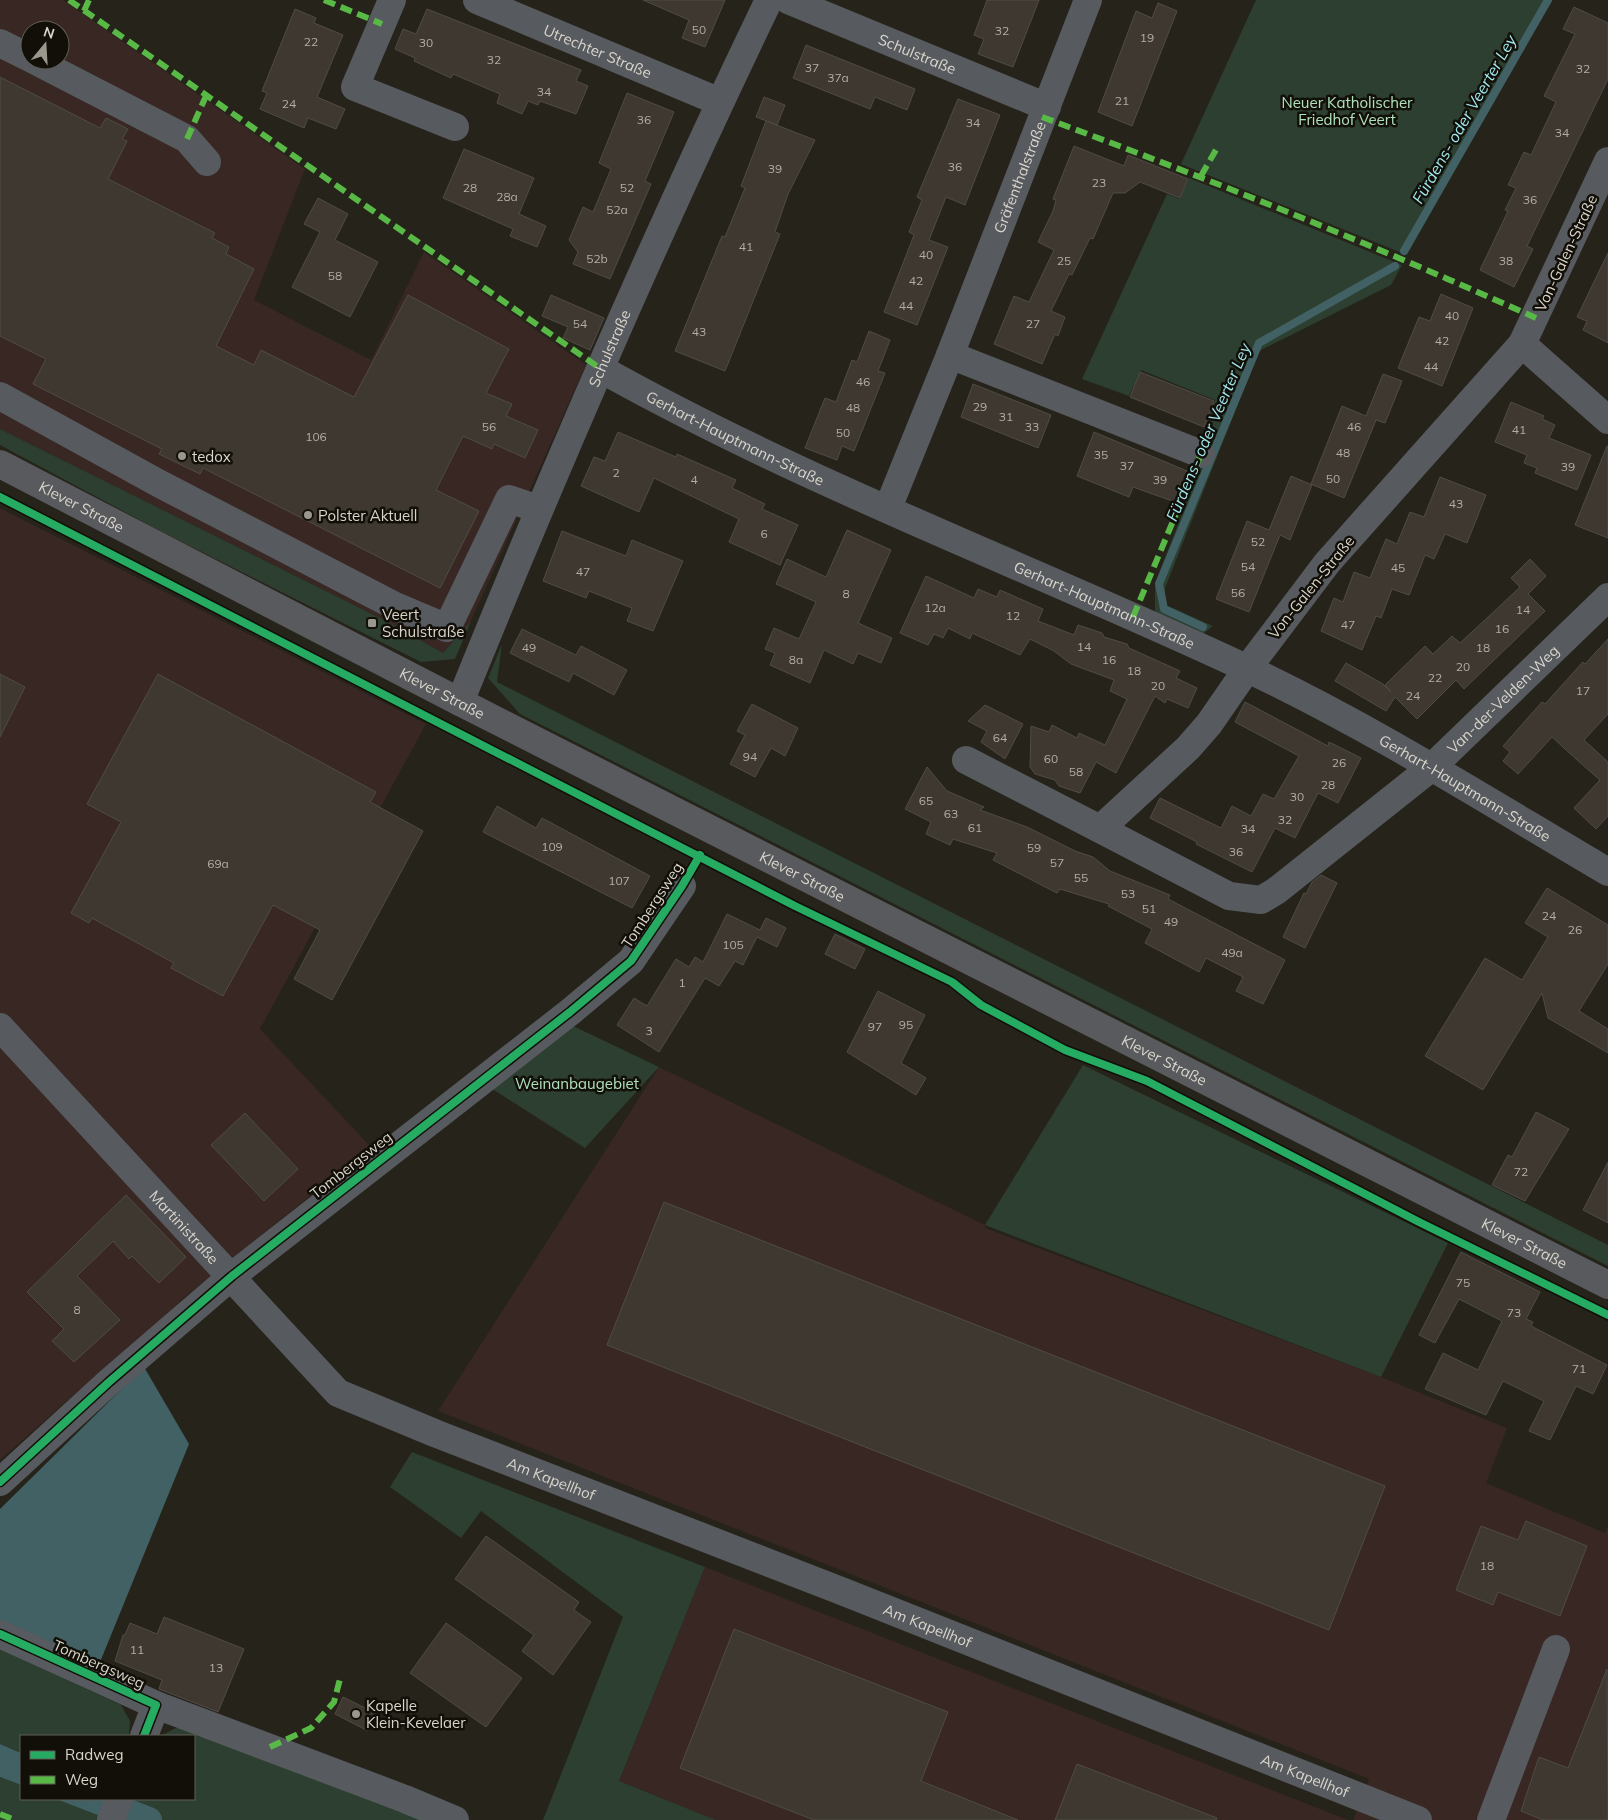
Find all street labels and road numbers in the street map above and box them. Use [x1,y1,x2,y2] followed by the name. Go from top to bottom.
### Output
[541,20,655,82] street label: Utrechter Straße
[876,29,959,78] street label: Schulstraße
[989,118,1050,236] street label: Gräfenthalstraße
[1531,192,1601,314] street label: Von-Galen-Straße
[584,306,634,390] street label: Schulstraße
[643,386,827,489] street label: Gerhart-Hauptmann-Straße
[36,476,127,536] street label: Klever Straße
[1264,532,1358,642] street label: Von-Galen-Straße
[1011,556,1198,653] street label: Gerhart-Hauptmann-Straße
[1443,641,1562,757] street label: Van-der-Velden-Weg
[397,663,488,723] street label: Klever Straße
[1376,730,1554,845] street label: Gerhart-Hauptmann-Straße
[757,846,848,905] street label: Klever Straße
[617,858,687,952] street label: Tombergsweg
[1119,1030,1210,1089] street label: Klever Straße
[306,1127,396,1203] street label: Tombergsweg
[146,1186,223,1268] street label: Martinistraße
[1479,1213,1571,1272] street label: Klever Straße
[504,1453,599,1504] street label: Am Kapellhof
[881,1599,975,1652] street label: Am Kapellhof
[50,1635,148,1693] street label: Tombergsweg
[1258,1749,1353,1802] street label: Am Kapellhof

